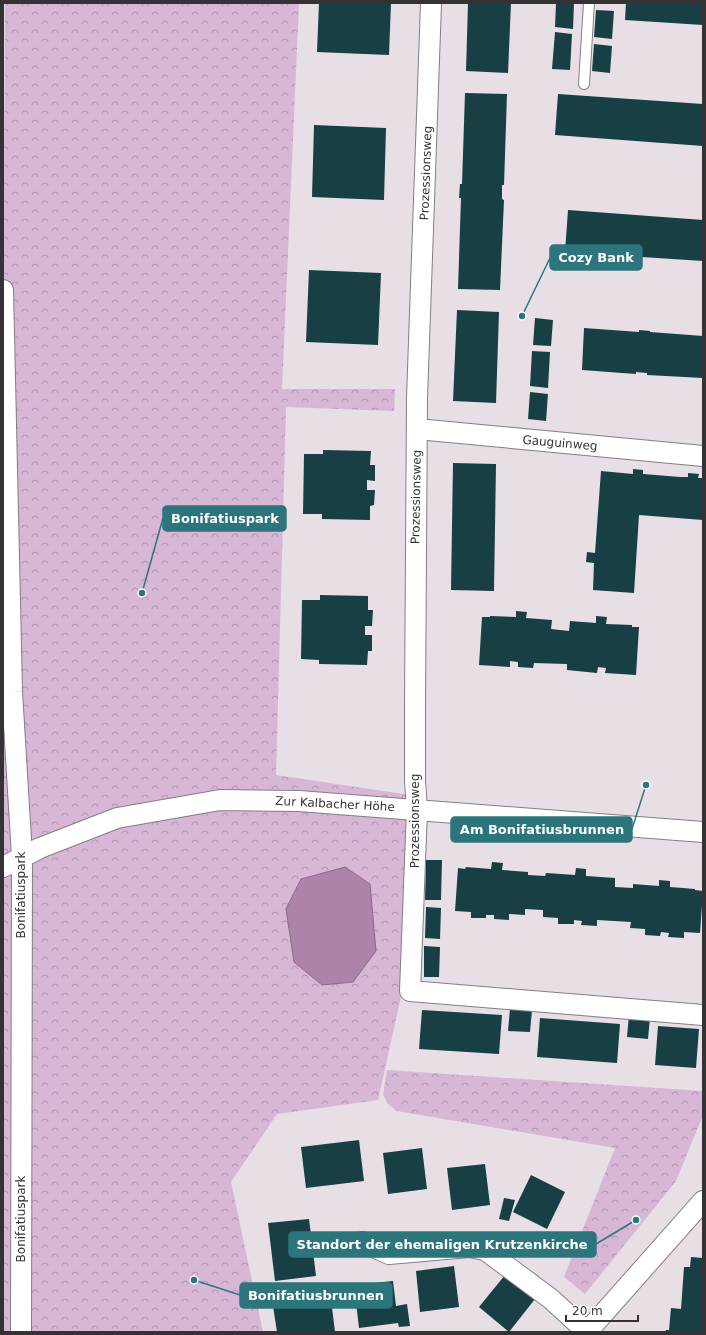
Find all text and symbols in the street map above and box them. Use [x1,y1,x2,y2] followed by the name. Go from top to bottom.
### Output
[417,125,435,221] street label: Prozessionsweg
[550,245,642,270] callout: Cozy Bank
[558,250,634,265] text: Cozy Bank
[522,433,598,453] street label: Gauguinweg
[408,450,424,544] street label: Prozessionsweg
[163,506,286,531] callout: Bonifatiuspark
[171,511,279,526] text: Bonifatiuspark
[408,774,422,868] street label: Prozessionsweg
[275,794,395,814] street label: Zur Kalbacher Höhe
[451,817,632,842] callout: Am Bonifatiusbrunnen
[460,822,624,837] text: Am Bonifatiusbrunnen
[14,852,28,938] street label: Bonifatiuspark
[14,1176,28,1262] street label: Bonifatiuspark
[289,1232,596,1257] callout: Standort der ehemaligen Krutzenkirche
[297,1237,588,1252] text: Standort der ehemaligen Krutzenkirche
[240,1283,392,1308] callout: Bonifatiusbrunnen
[248,1288,384,1303] text: Bonifatiusbrunnen
[566,1297,638,1323] scale bar
[572,1304,603,1318] text: 20 m

